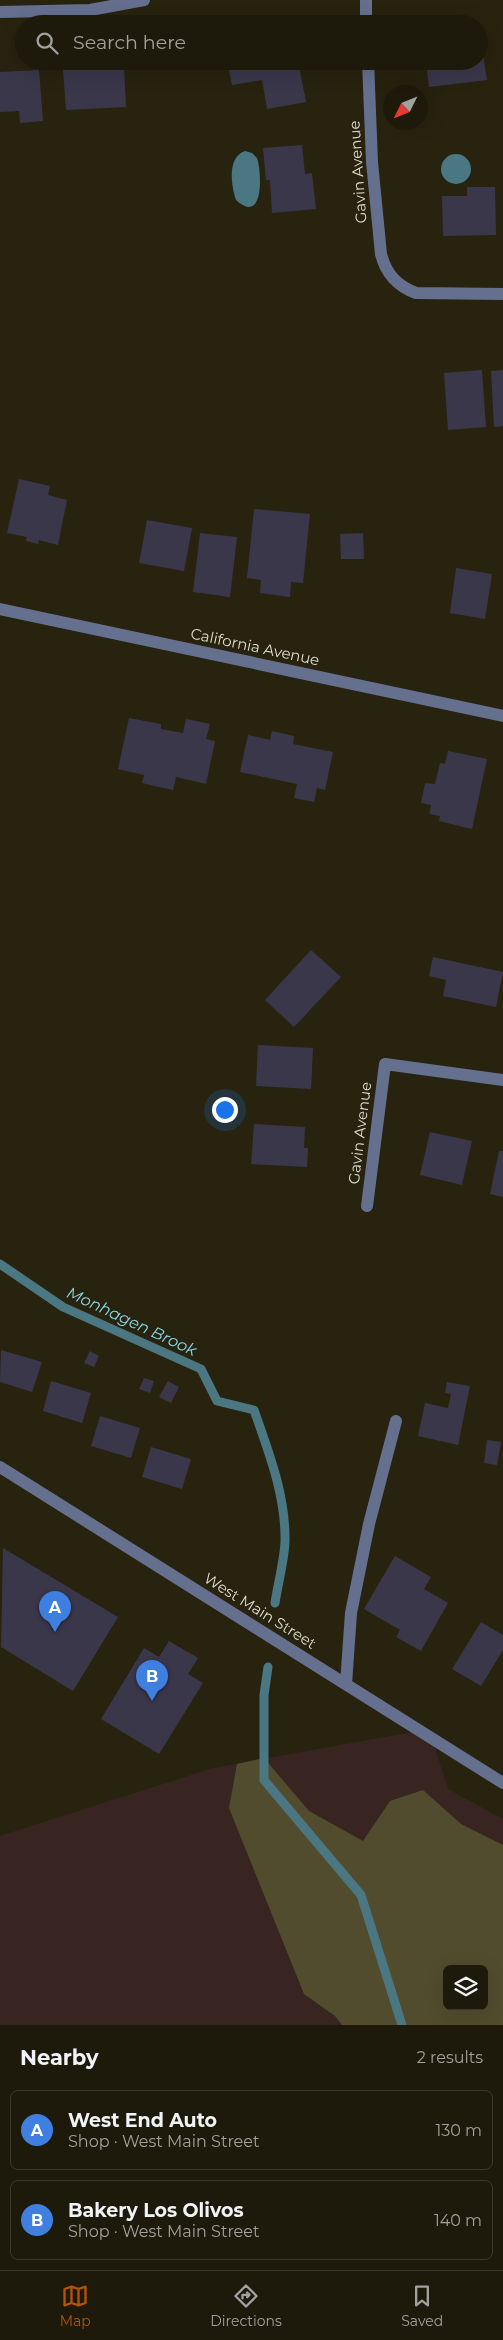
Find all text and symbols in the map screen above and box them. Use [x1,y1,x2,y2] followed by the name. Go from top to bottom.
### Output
[15,15,488,70] search box
[33,29,61,57] icon: search
[73,31,186,54] text: Search here
[383,85,428,130] north arrow
[344,120,371,224] street label: Gavin Avenue
[189,624,321,669] street label: California Avenue
[344,1081,375,1185] street label: Gavin Avenue
[212,1097,238,1123] your location
[64,1283,201,1361] water label: Monhagen Brook
[201,1568,320,1653] street label: West Main Street
[39,1591,71,1632] pin: A
[136,1660,168,1701] pin: B
[443,1965,488,2010] map controls
[443,1965,488,2010] button: layers
[20,2045,99,2070] text: Nearby
[417,2048,483,2067] text: 2 results
[68,2109,217,2132] text: West End Auto
[31,2121,43,2140] text: A
[435,2121,482,2140] text: 130 m
[68,2132,259,2151] text: Shop · West Main Street
[68,2199,244,2222] text: Bakery Los Olivos
[31,2211,43,2230] text: B
[434,2211,482,2230] text: 140 m
[68,2222,259,2241] text: Shop · West Main Street
[60,2282,91,2330] tab: Map
[210,2282,282,2330] tab: Directions
[401,2282,443,2330] tab: Saved

